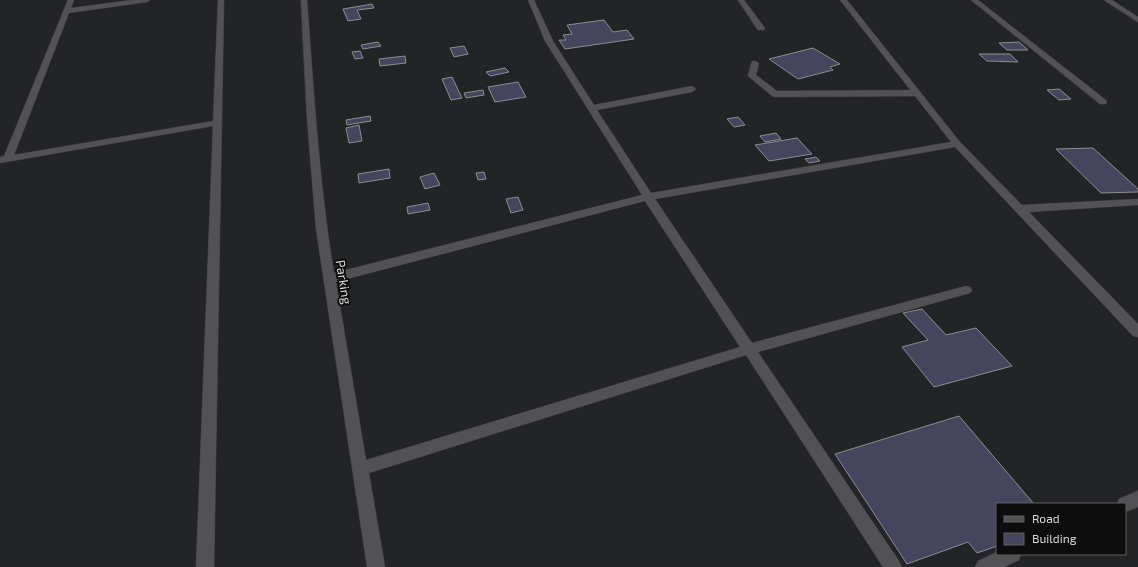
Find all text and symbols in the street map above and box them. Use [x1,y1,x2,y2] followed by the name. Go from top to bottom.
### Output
[333,259,355,305] street label: Parking
[996,503,1126,555] legend
[1032,511,1060,525] text: Road
[1032,531,1077,545] text: Building

